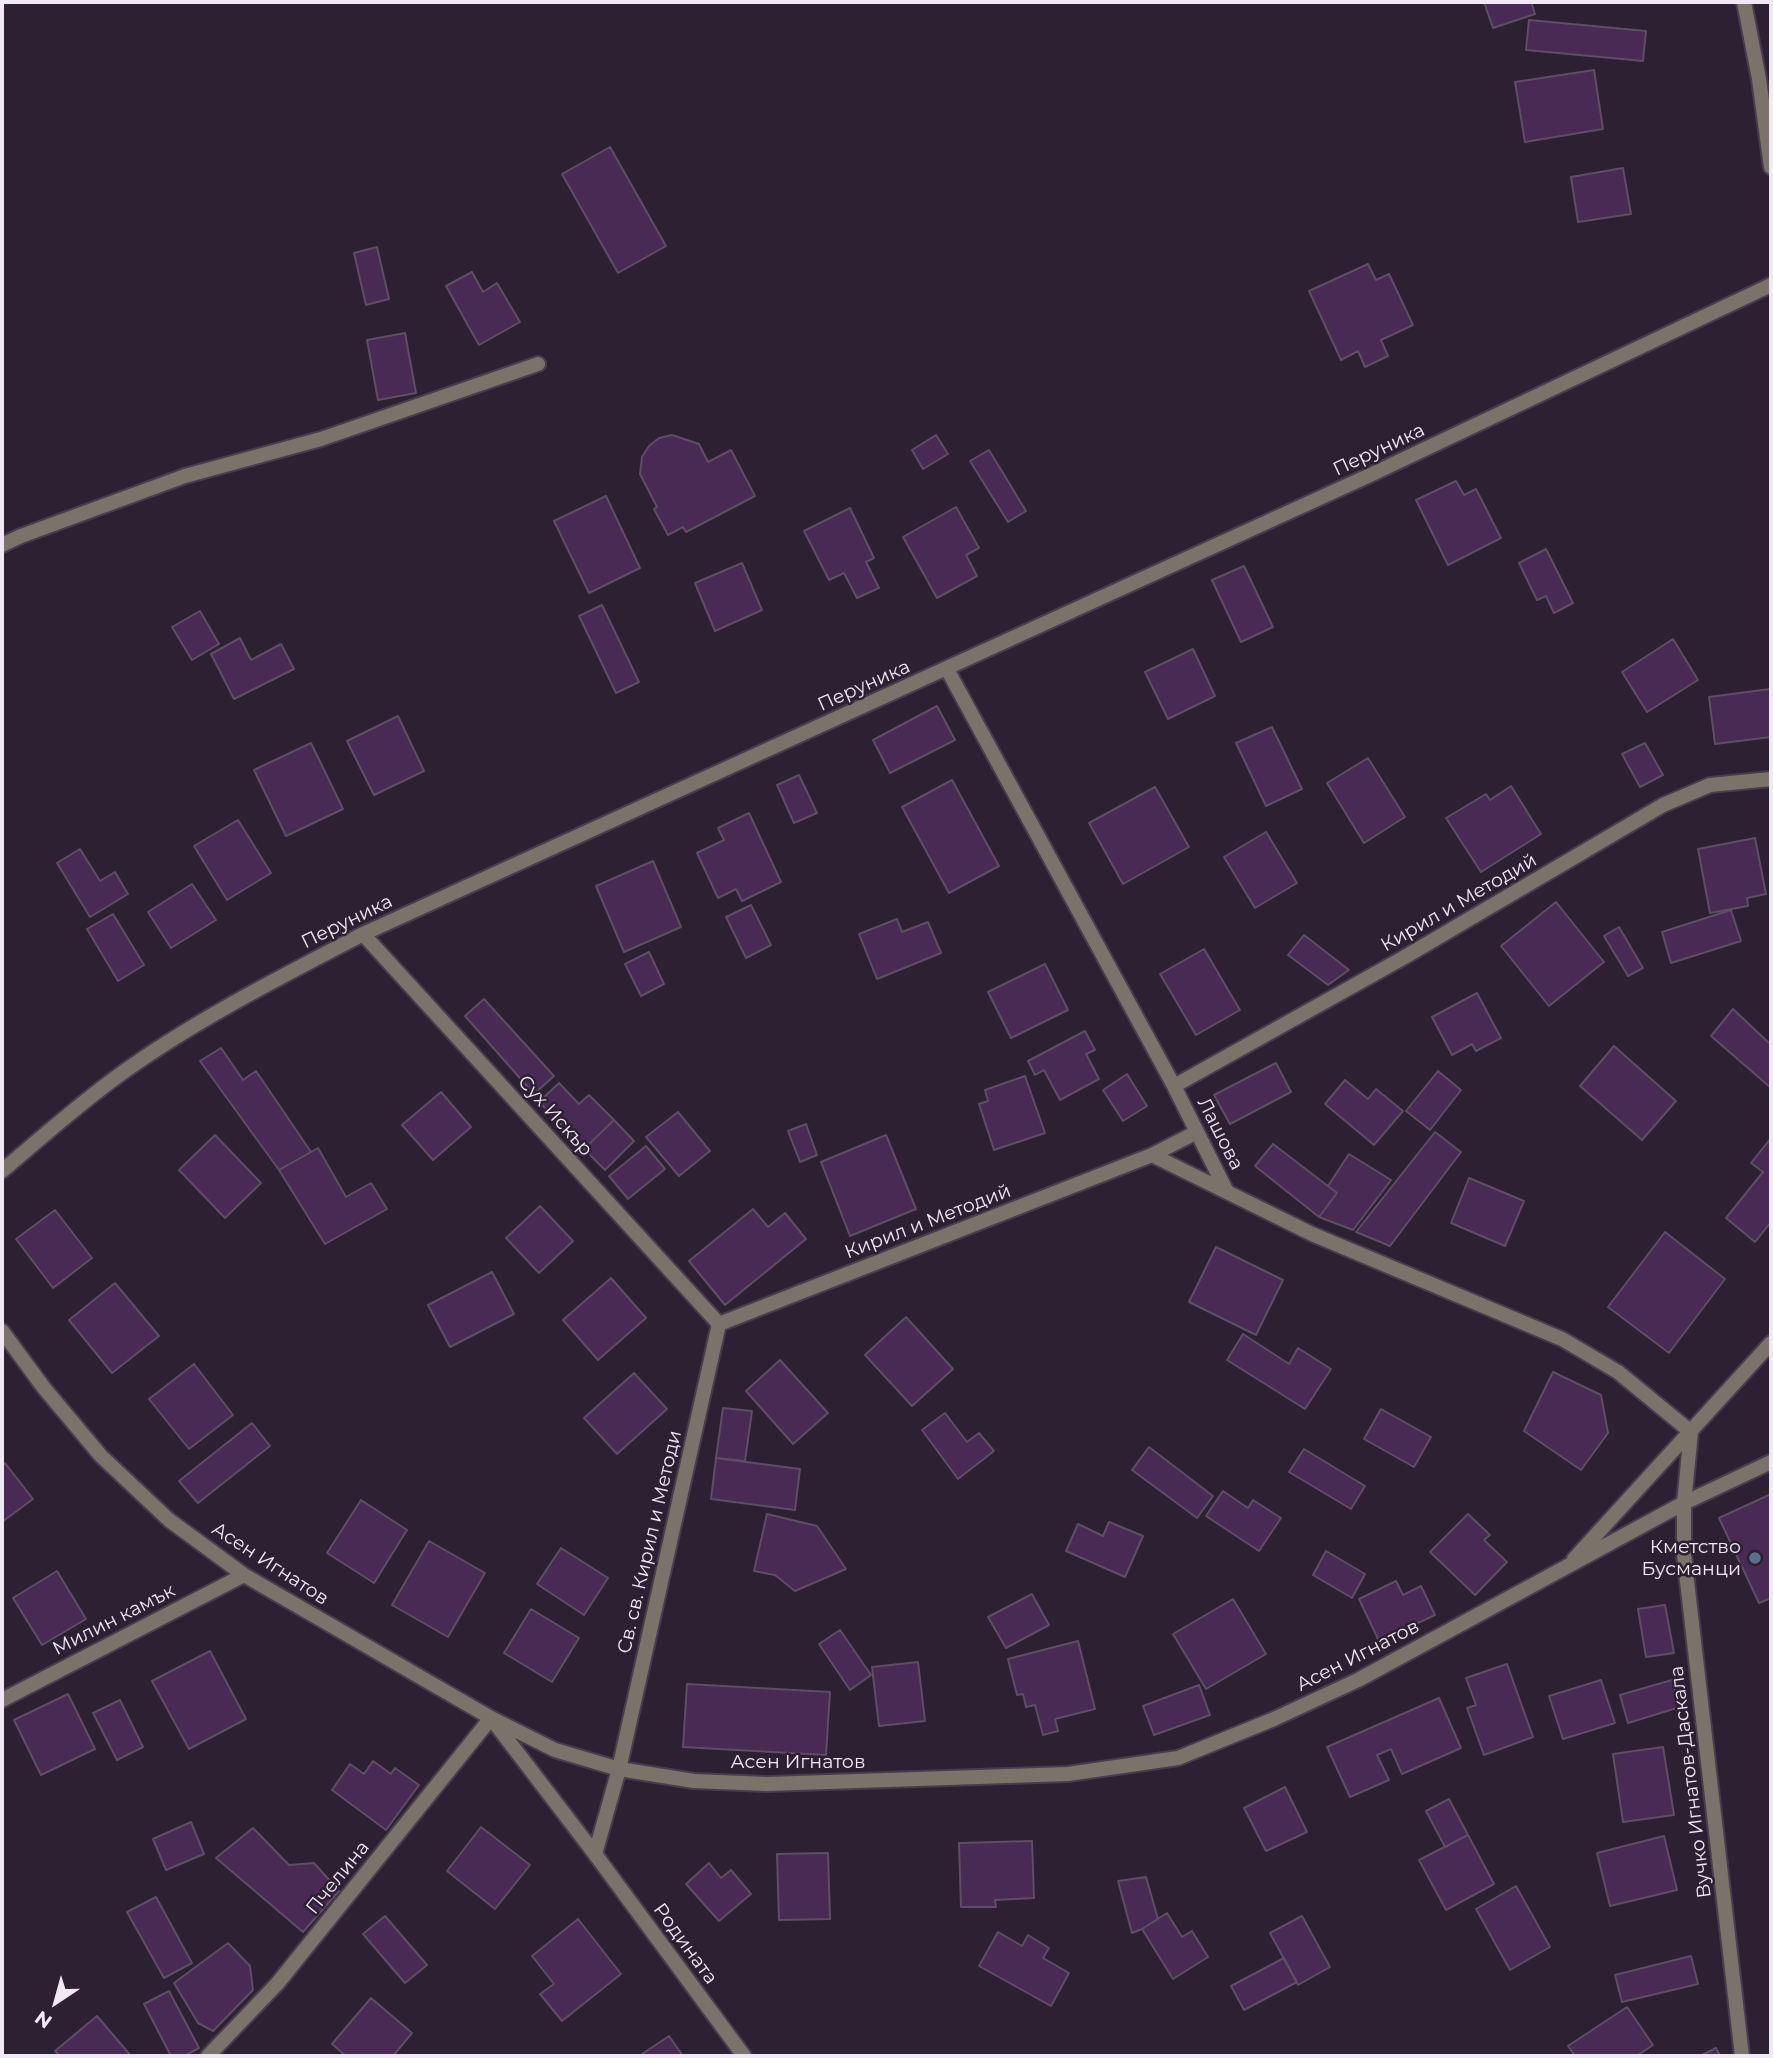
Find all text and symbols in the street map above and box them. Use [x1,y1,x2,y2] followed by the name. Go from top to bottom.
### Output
[1330,419,1428,481] street label: Перуника
[814,656,914,716] street label: Перуника
[1377,849,1541,957] street label: Кирил и Методий
[298,890,396,954] street label: Перуника
[513,1071,597,1161] street label: Сух Искър
[1192,1094,1248,1174] street label: Лашова
[842,1180,1014,1264] street label: Кирил и Методий
[613,1428,687,1656] street label: Св. св. Кирил и Методи
[207,1518,333,1610] street label: Асен Игнатов
[1642,1536,1741,1580] place label: Кметство Бусманци
[1747,1550,1763,1566] marker: Кметство Бусманци
[49,1579,179,1661] street label: Милин камък
[1293,1615,1423,1697] street label: Асен Игнатов
[1665,1665,1717,1899] street label: Вучко Игнатов-Даскала
[731,1751,865,1773] street label: Асен Игнатов
[302,1837,374,1919] street label: Пчелина
[648,1899,722,1989] street label: Родината
[21,1967,91,2037] north arrow
[30,2006,56,2033] text: N

